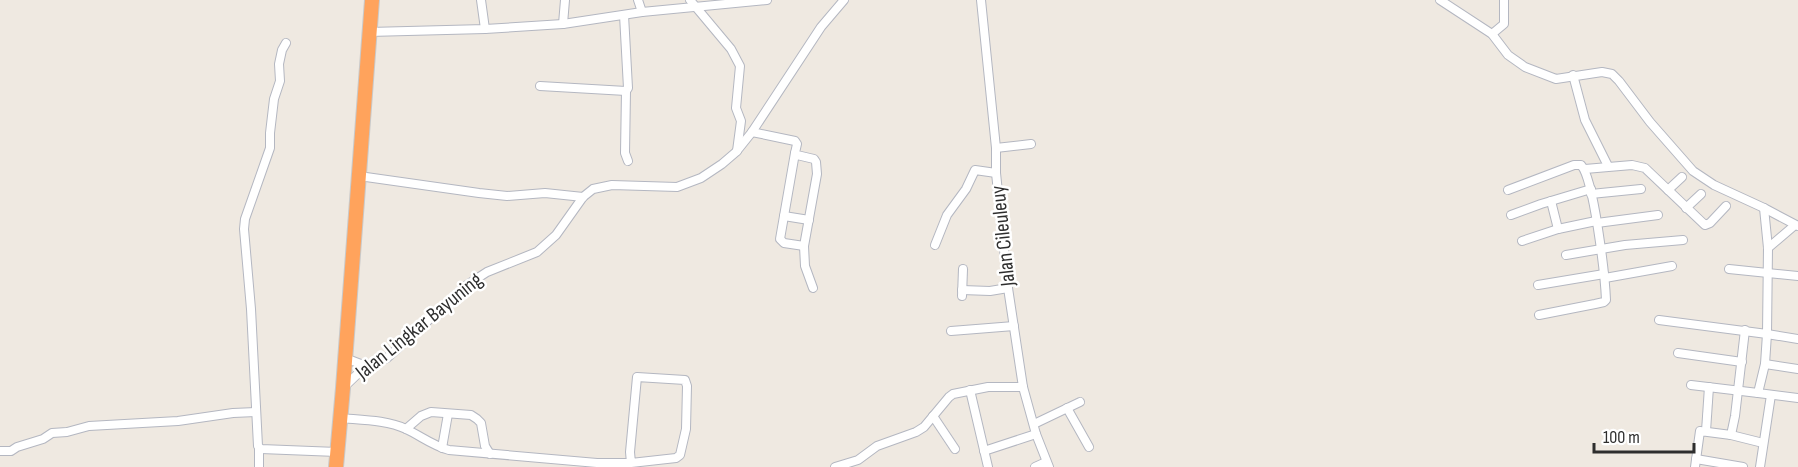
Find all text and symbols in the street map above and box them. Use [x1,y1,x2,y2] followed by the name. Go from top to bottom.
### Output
[985,184,1021,289] street label: Jalan Cileuleuy
[350,267,487,385] street label: Jalan Lingkar Bayuning
[1594,416,1694,454] scale bar
[1603,427,1640,448] text: 100 m

